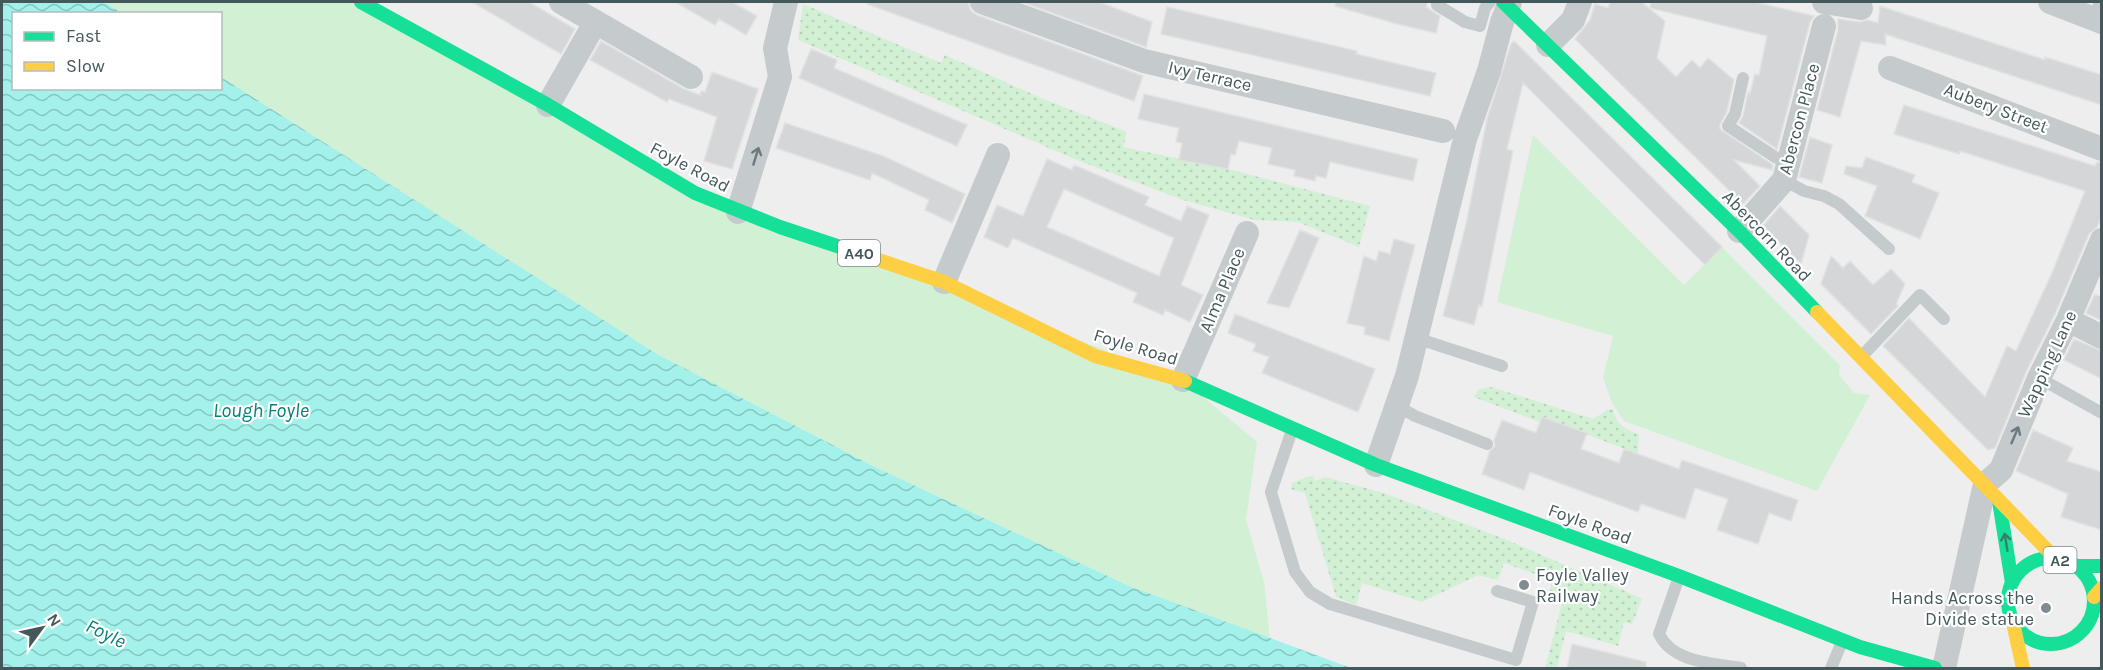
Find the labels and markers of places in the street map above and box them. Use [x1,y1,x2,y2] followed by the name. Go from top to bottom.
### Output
[1536,564,1629,607] place label: Foyle Valley Railway
[1517,578,1531,592] marker: Foyle Valley Railway
[1891,587,2034,630] place label: Hands Across the Divide statue
[2039,601,2053,615] marker: Hands Across the Divide statue

